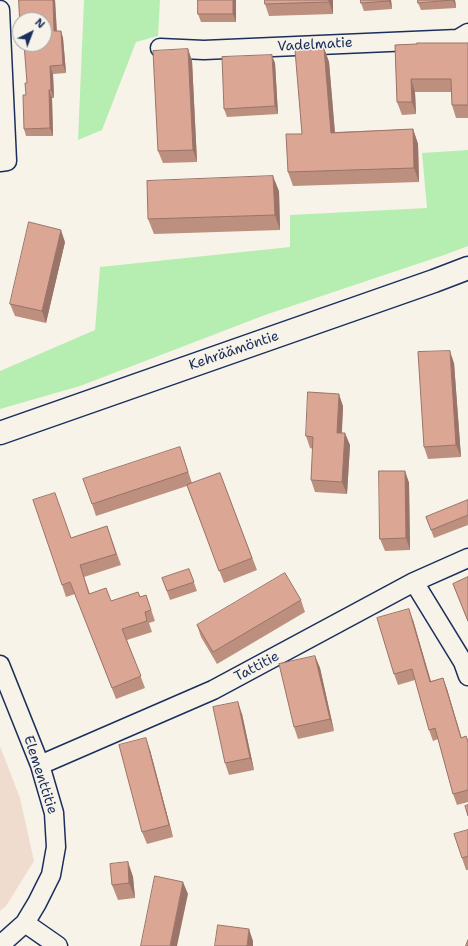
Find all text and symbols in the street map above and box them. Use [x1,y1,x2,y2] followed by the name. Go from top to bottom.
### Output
[12,12,52,52] north arrow
[31,15,48,32] text: N
[277,35,353,55] street label: Vadelmatie
[187,328,281,374] street label: Kehräämöntie
[232,648,282,686] street label: Tattitie
[19,734,61,816] street label: Elementtitie

